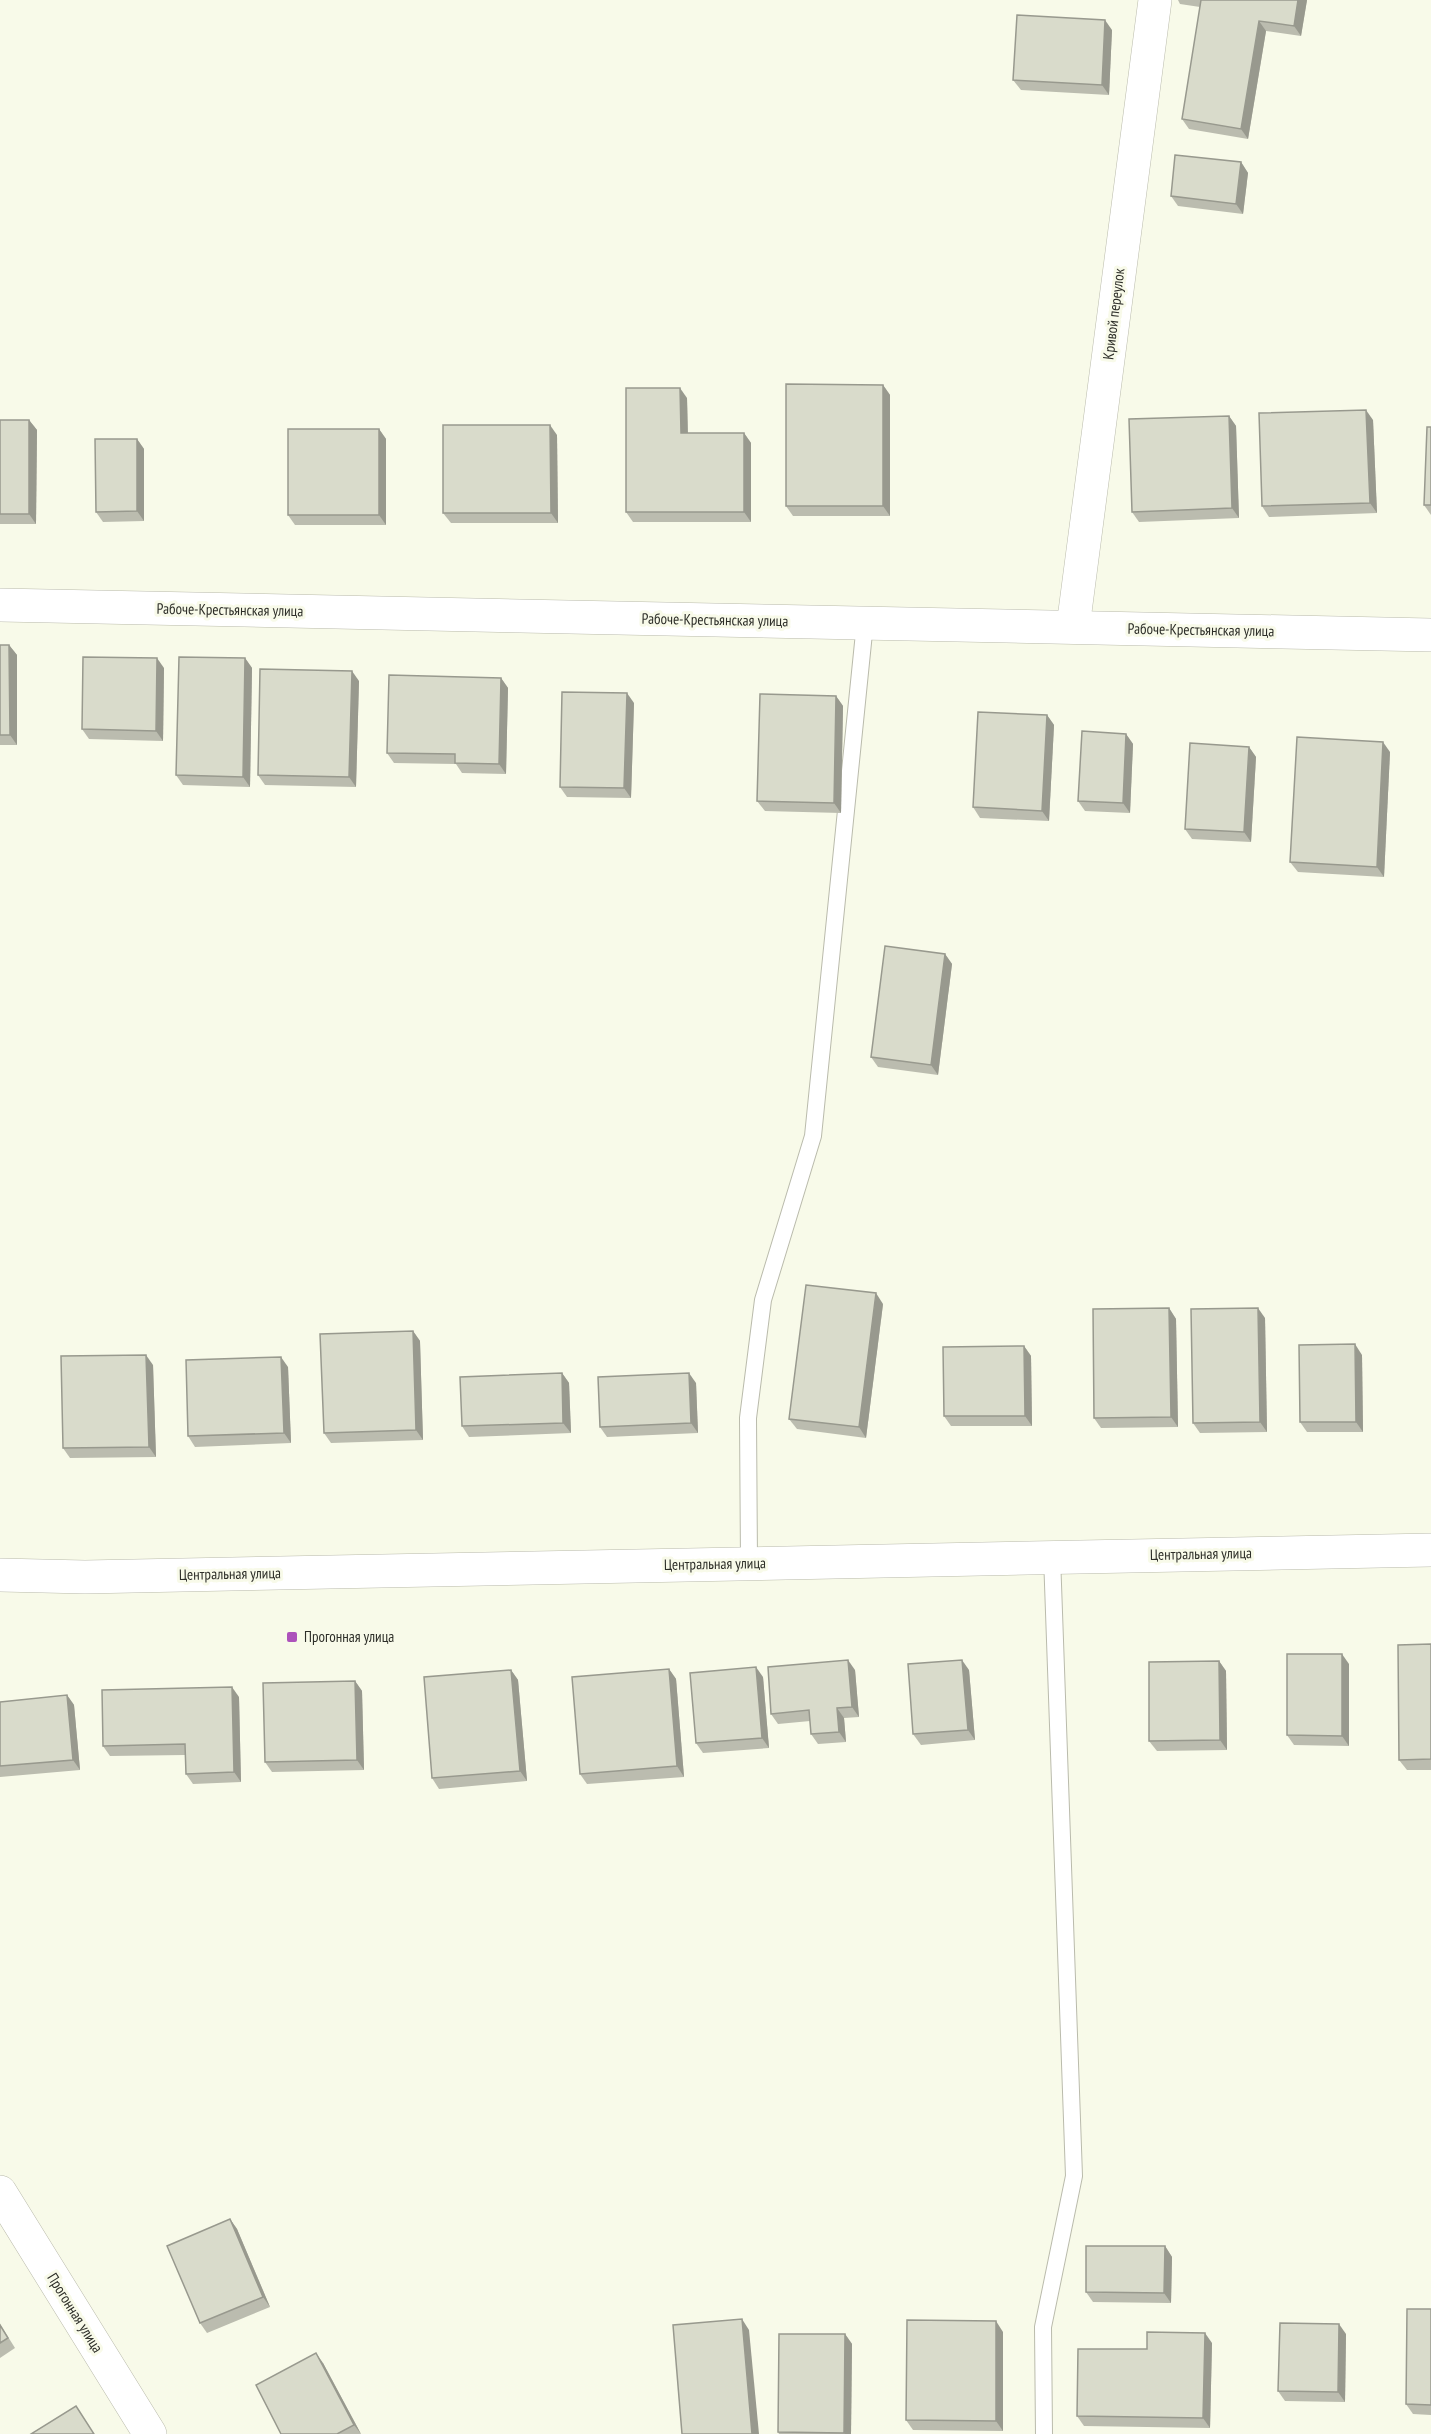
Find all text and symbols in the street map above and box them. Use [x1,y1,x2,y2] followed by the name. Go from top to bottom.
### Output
[1098,267,1129,361] street label: Кривой переулок
[157,599,303,620] street label: Рабоче-Крестьянская улица
[642,609,788,630] street label: Рабоче-Крестьянская улица
[1128,619,1274,640] street label: Рабоче-Крестьянская улица
[1150,1543,1252,1564] street label: Центральная улица
[664,1553,766,1574] street label: Центральная улица
[179,1563,281,1584] street label: Центральная улица
[304,1627,394,1646] place label: Прогонная улица
[285,1630,299,1644] marker: Прогонная улица
[43,2269,107,2356] street label: Прогонная улица

